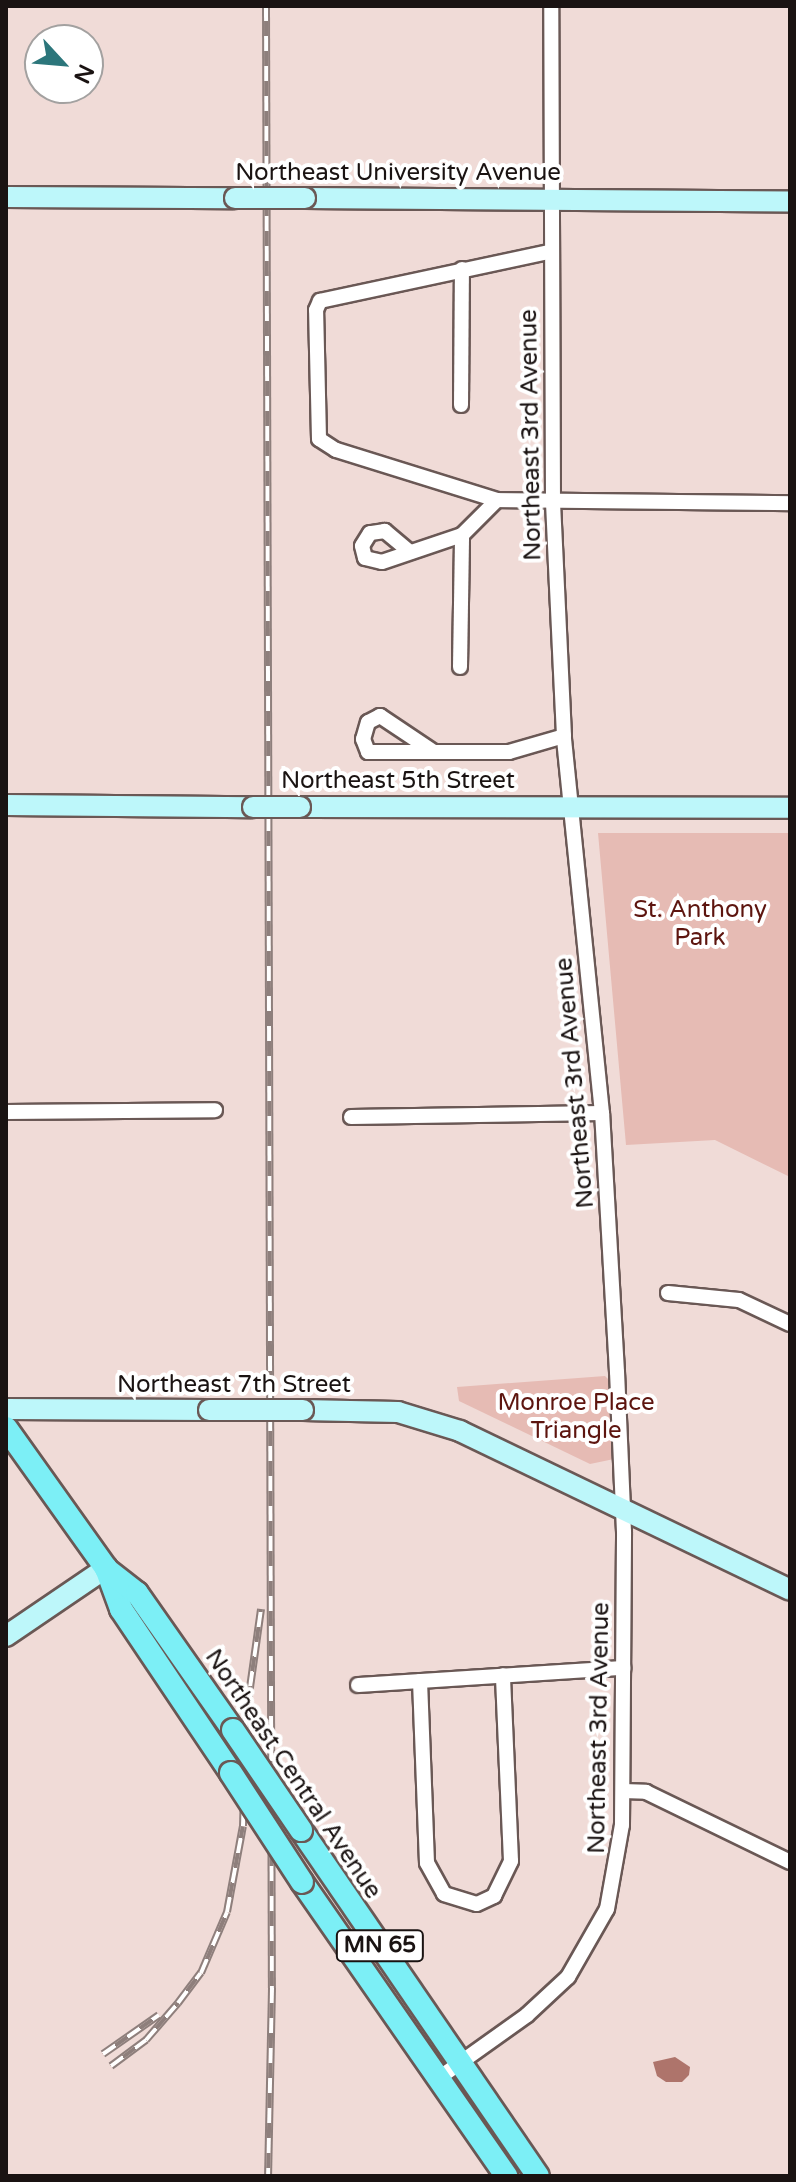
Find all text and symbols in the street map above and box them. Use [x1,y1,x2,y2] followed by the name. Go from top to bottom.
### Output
[24,24,104,104] north arrow
[68,60,99,87] text: N
[235,159,561,187] street label: Northeast University Avenue
[514,309,548,561] street label: Northeast 3rd Avenue
[281,767,515,795] street label: Northeast 5th Street
[633,896,767,952] park label: St. Anthony Park
[550,956,600,1210] street label: Northeast 3rd Avenue
[117,1371,351,1399] street label: Northeast 7th Street
[497,1389,655,1445] park label: Monroe Place Triangle
[582,1602,616,1854] street label: Northeast 3rd Avenue
[199,1644,387,1904] street label: Northeast Central Avenue
[334,1928,426,1964] road number: MN 65

